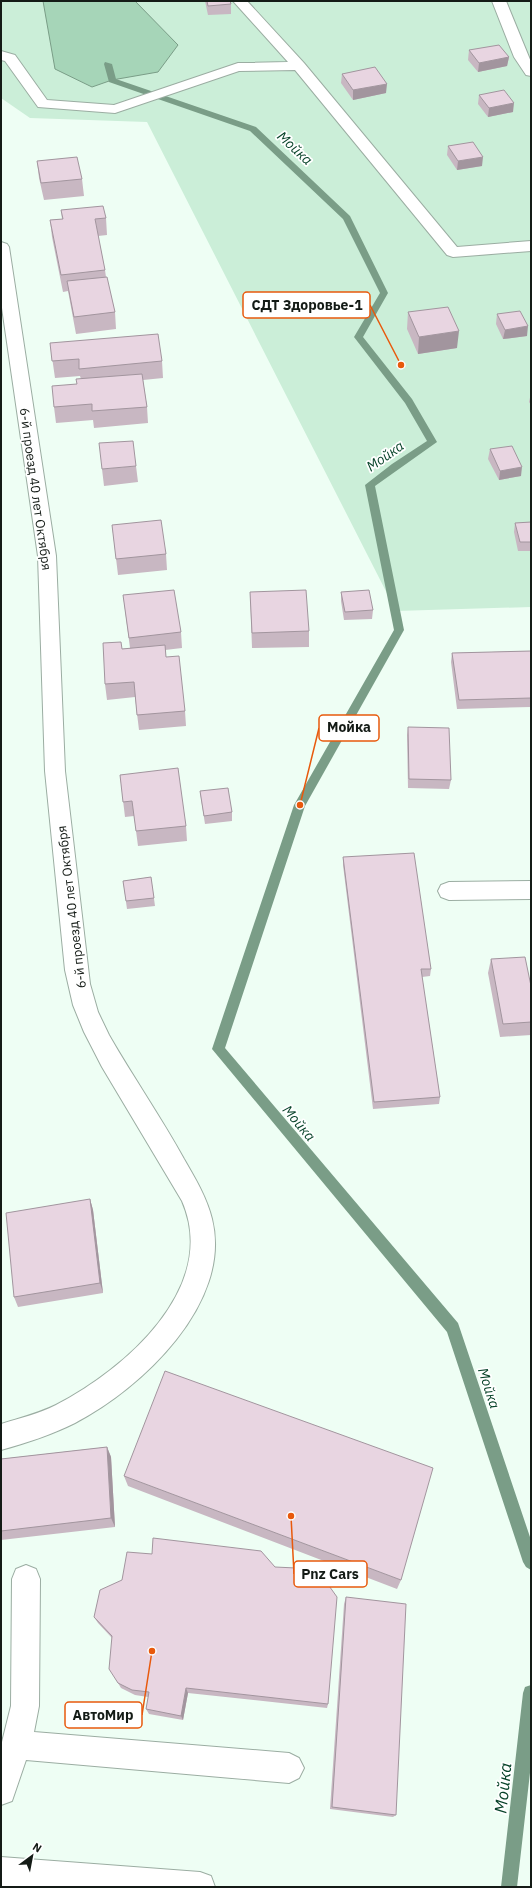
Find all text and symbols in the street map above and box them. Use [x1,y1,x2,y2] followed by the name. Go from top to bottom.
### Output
[274,127,316,169] water label: Мойка
[243,292,370,318] callout: СДТ Здоровье-1
[251,296,363,314] text: СДТ Здоровье-1
[16,407,55,571] street label: 6-й проезд 40 лет Октября
[363,437,407,475] water label: Мойка
[319,715,379,741] callout: Мойка
[327,718,371,736] text: Мойка
[53,825,90,989] street label: 6-й проезд 40 лет Октября
[279,1101,319,1145] water label: Мойка
[474,1365,504,1411] water label: Мойка
[294,1561,367,1587] callout: Pnz Cars
[301,1565,359,1583] text: Pnz Cars
[65,1702,142,1728] callout: АвтоМир
[73,1706,133,1724] text: АвтоМир
[489,1761,517,1814] water label: Мойка
[12,1836,52,1876] north arrow
[30,1839,44,1856] text: N

